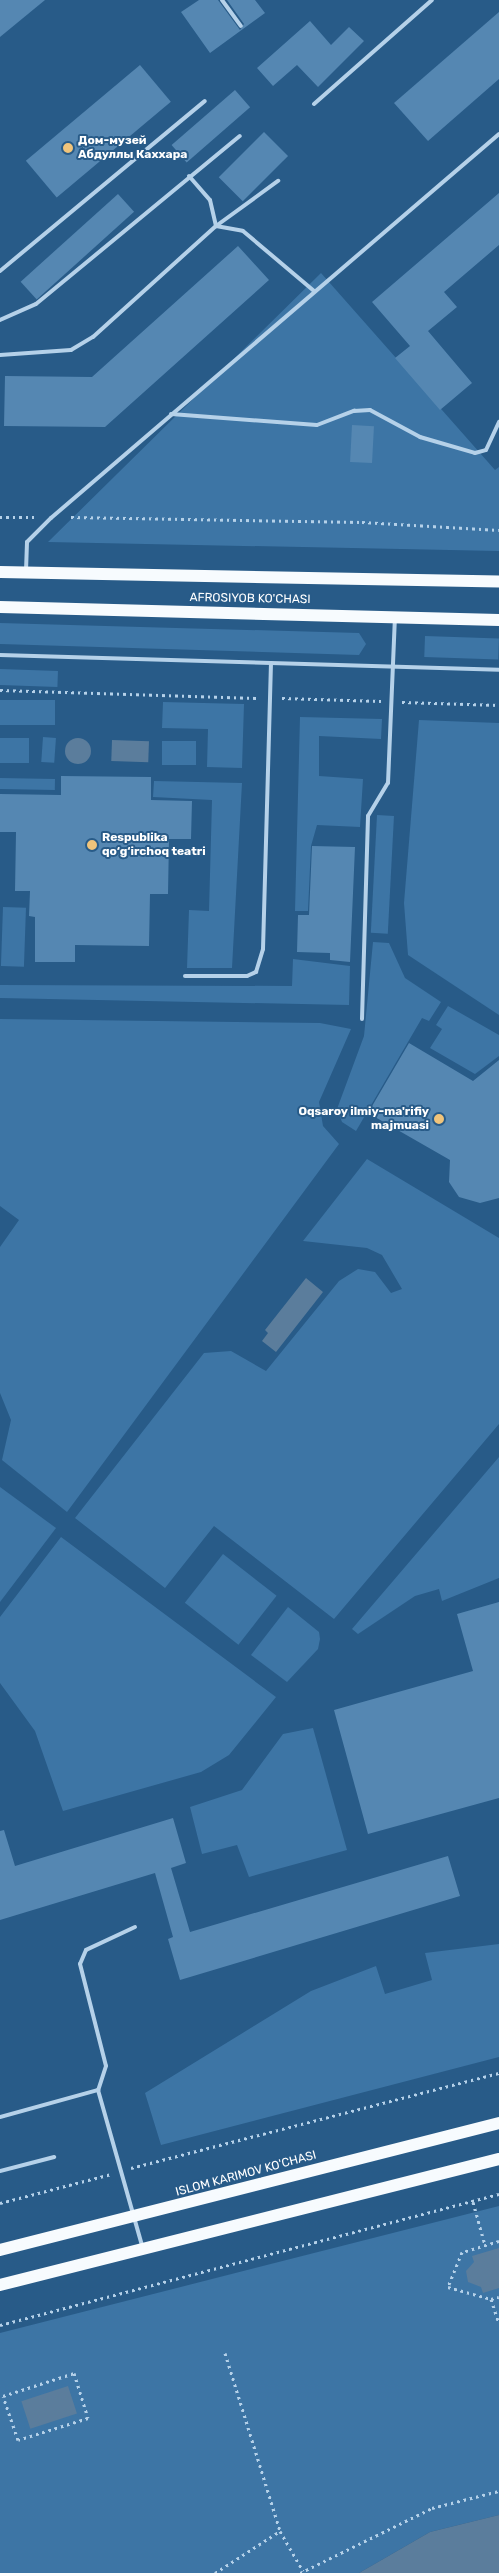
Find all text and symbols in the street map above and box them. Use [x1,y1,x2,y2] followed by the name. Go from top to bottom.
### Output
[78,134,187,162] place label: Дом-музей Абдуллы Каххара
[62,142,74,154] marker: Дом-музей Абдуллы Каххара
[189,591,311,607] street label: AFROSIYOB KO'CHASI
[102,831,206,859] place label: Respublika qo‘g‘irchoq teatri
[86,839,98,851] marker: Respublika qo‘g‘irchoq teatri
[298,1105,429,1133] place label: Oqsaroy ilmiy-ma'rifiy majmuasi
[433,1113,445,1125] marker: Oqsaroy ilmiy-ma'rifiy majmuasi
[174,2148,318,2200] street label: ISLOM KARIMOV KO'CHASI

